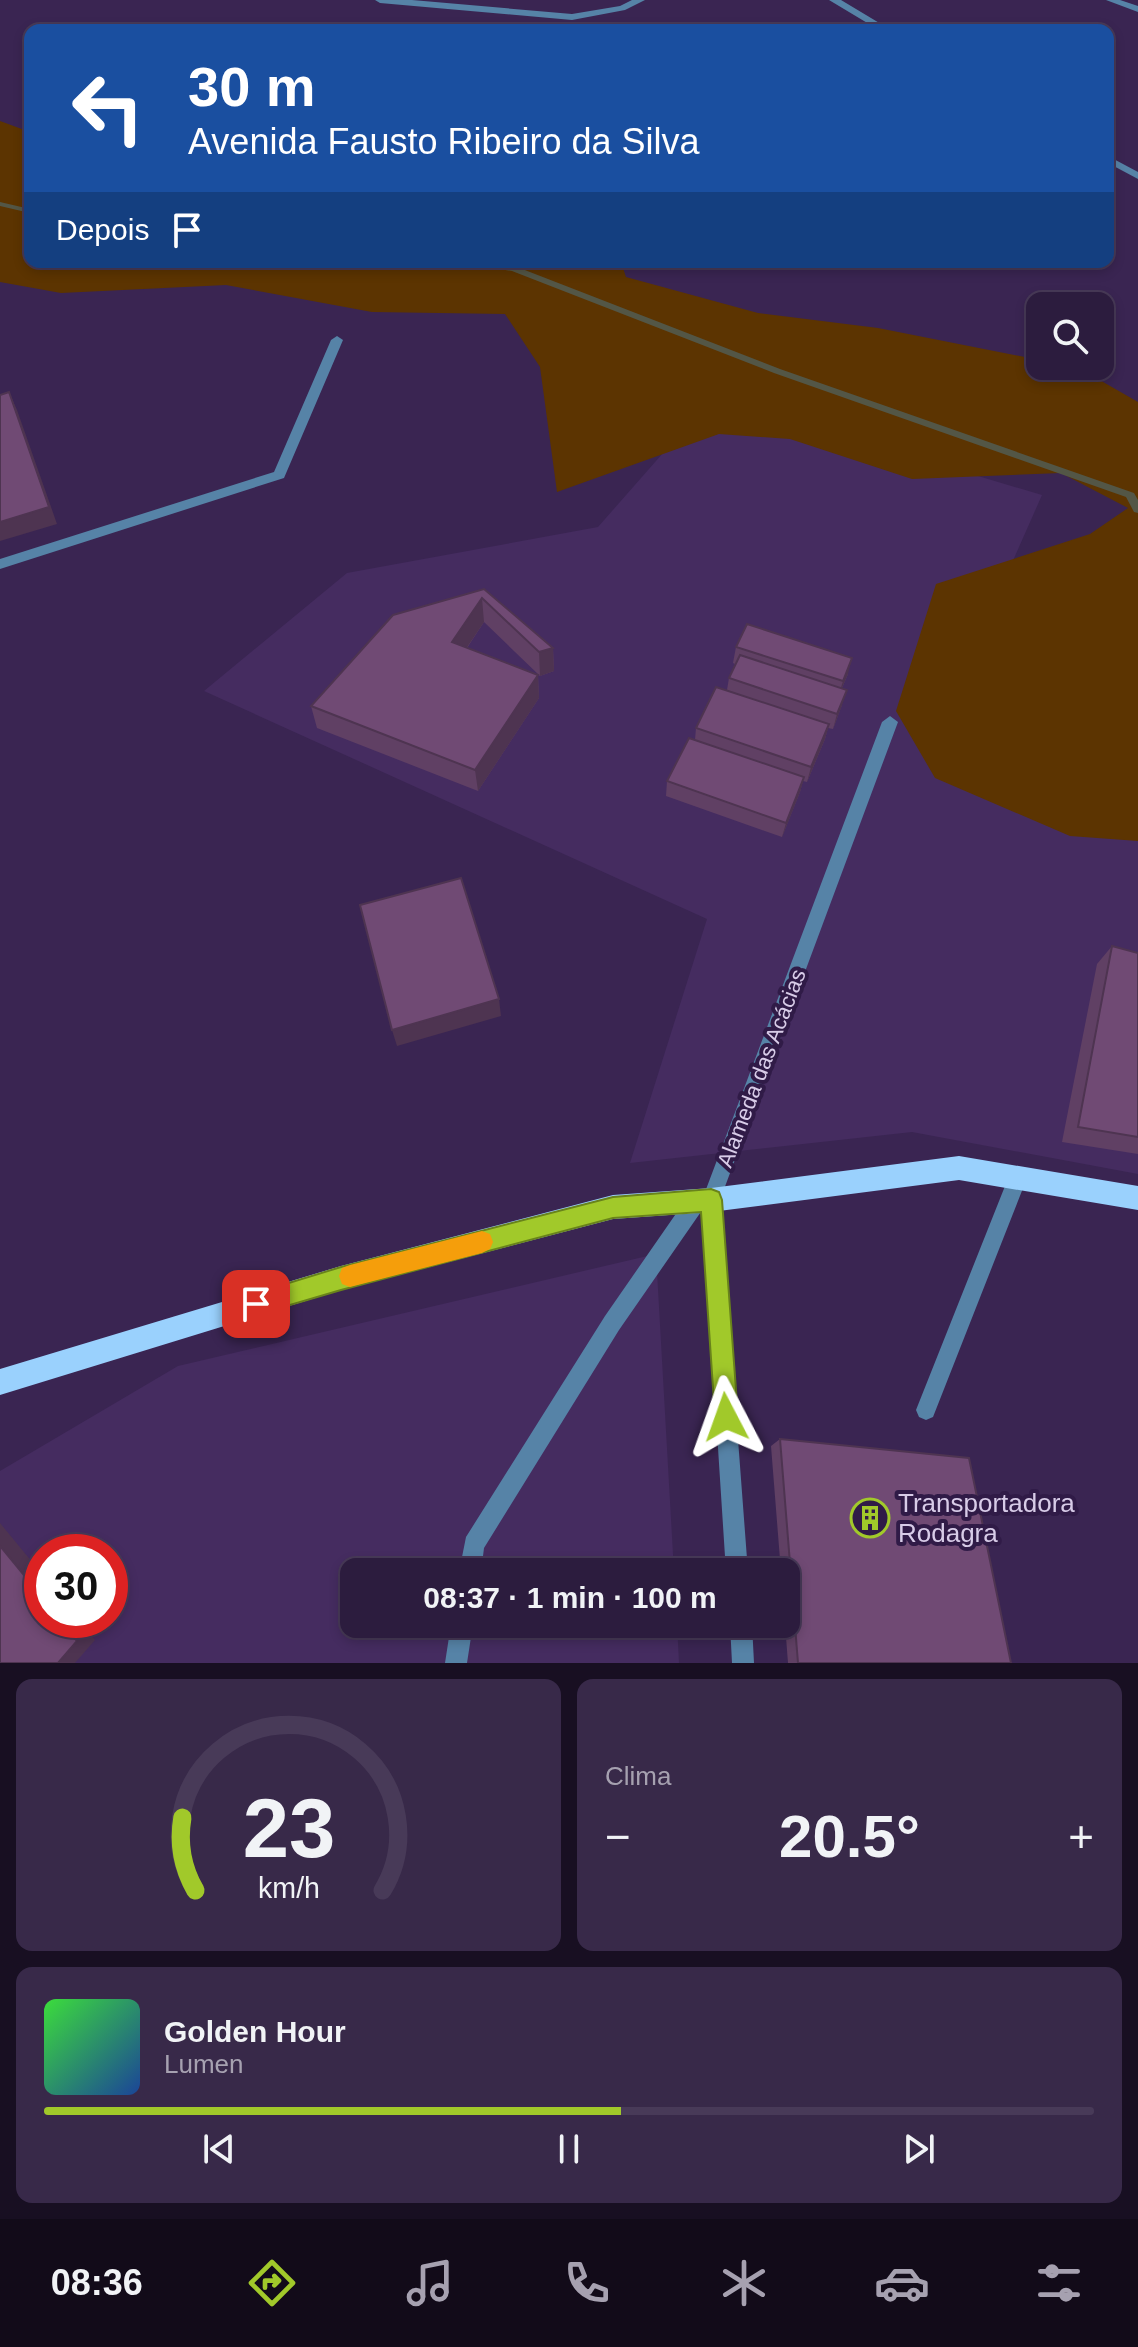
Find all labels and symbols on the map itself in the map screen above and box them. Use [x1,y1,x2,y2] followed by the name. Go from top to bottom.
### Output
[712,966,811,1171] street label: Alameda das Acácias
[222,1270,290,1338] pin
[684,1375,768,1459] position arrow
[898,1488,1075,1548] place label: Transportadora Rodagra
[849,1497,891,1539] building icon: Transportadora Rodagra
[24,1534,128,1638] speed limit sign: 30

